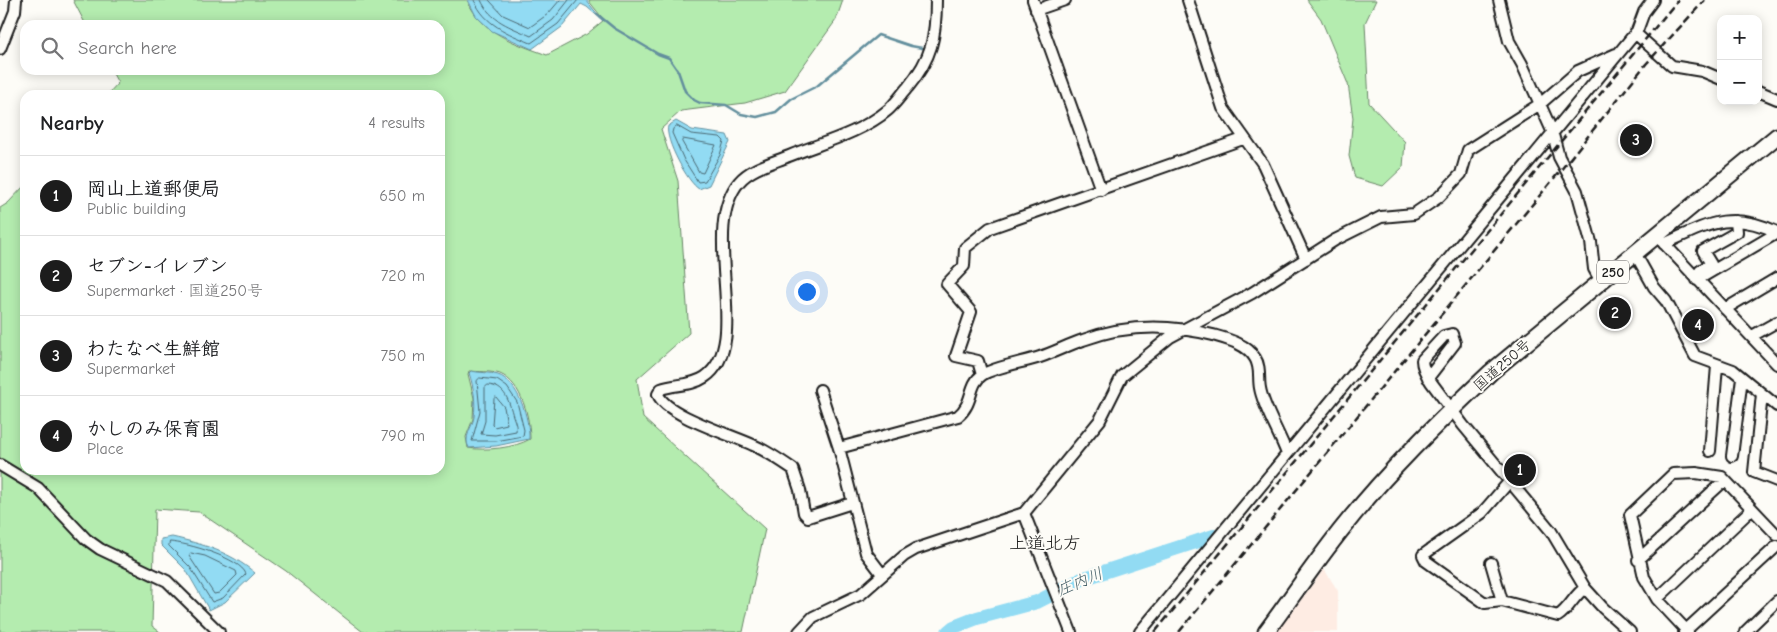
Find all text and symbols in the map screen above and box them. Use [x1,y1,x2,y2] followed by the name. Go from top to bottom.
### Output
[1717,15,1762,105] map controls
[1717,15,1762,60] button: +
[20,20,445,75] search box
[38,34,66,62] icon: search
[78,37,177,59] text: Search here
[1717,60,1762,105] button: −
[40,111,104,135] text: Nearby
[368,114,425,132] text: 4 results
[1620,121,1652,159] pin: 3
[87,178,220,200] text: 岡山上道郵便局
[53,187,59,205] text: 1
[379,187,425,205] text: 650 m
[87,200,186,218] text: Public building
[87,255,228,277] text: セブン-イレブン
[1597,260,1629,284] road number: 250
[52,267,60,285] text: 2
[381,267,425,285] text: 720 m
[794,279,820,305] your location
[87,282,263,300] text: Supermarket · 国道250号
[1599,294,1631,332] pin: 2
[1682,306,1714,344] pin: 4
[1470,335,1534,395] street label: 国道250号
[87,338,220,360] text: わたなべ生鮮館
[52,347,60,365] text: 3
[380,347,425,365] text: 750 m
[87,360,175,378] text: Supermarket
[87,418,220,440] text: かしのみ保育園
[52,427,60,445] text: 4
[381,427,425,445] text: 790 m
[87,440,123,458] text: Place
[1504,451,1536,489] pin: 1
[1009,533,1081,554] district label: 上道北方
[1054,564,1106,600] water label: 庄内川

